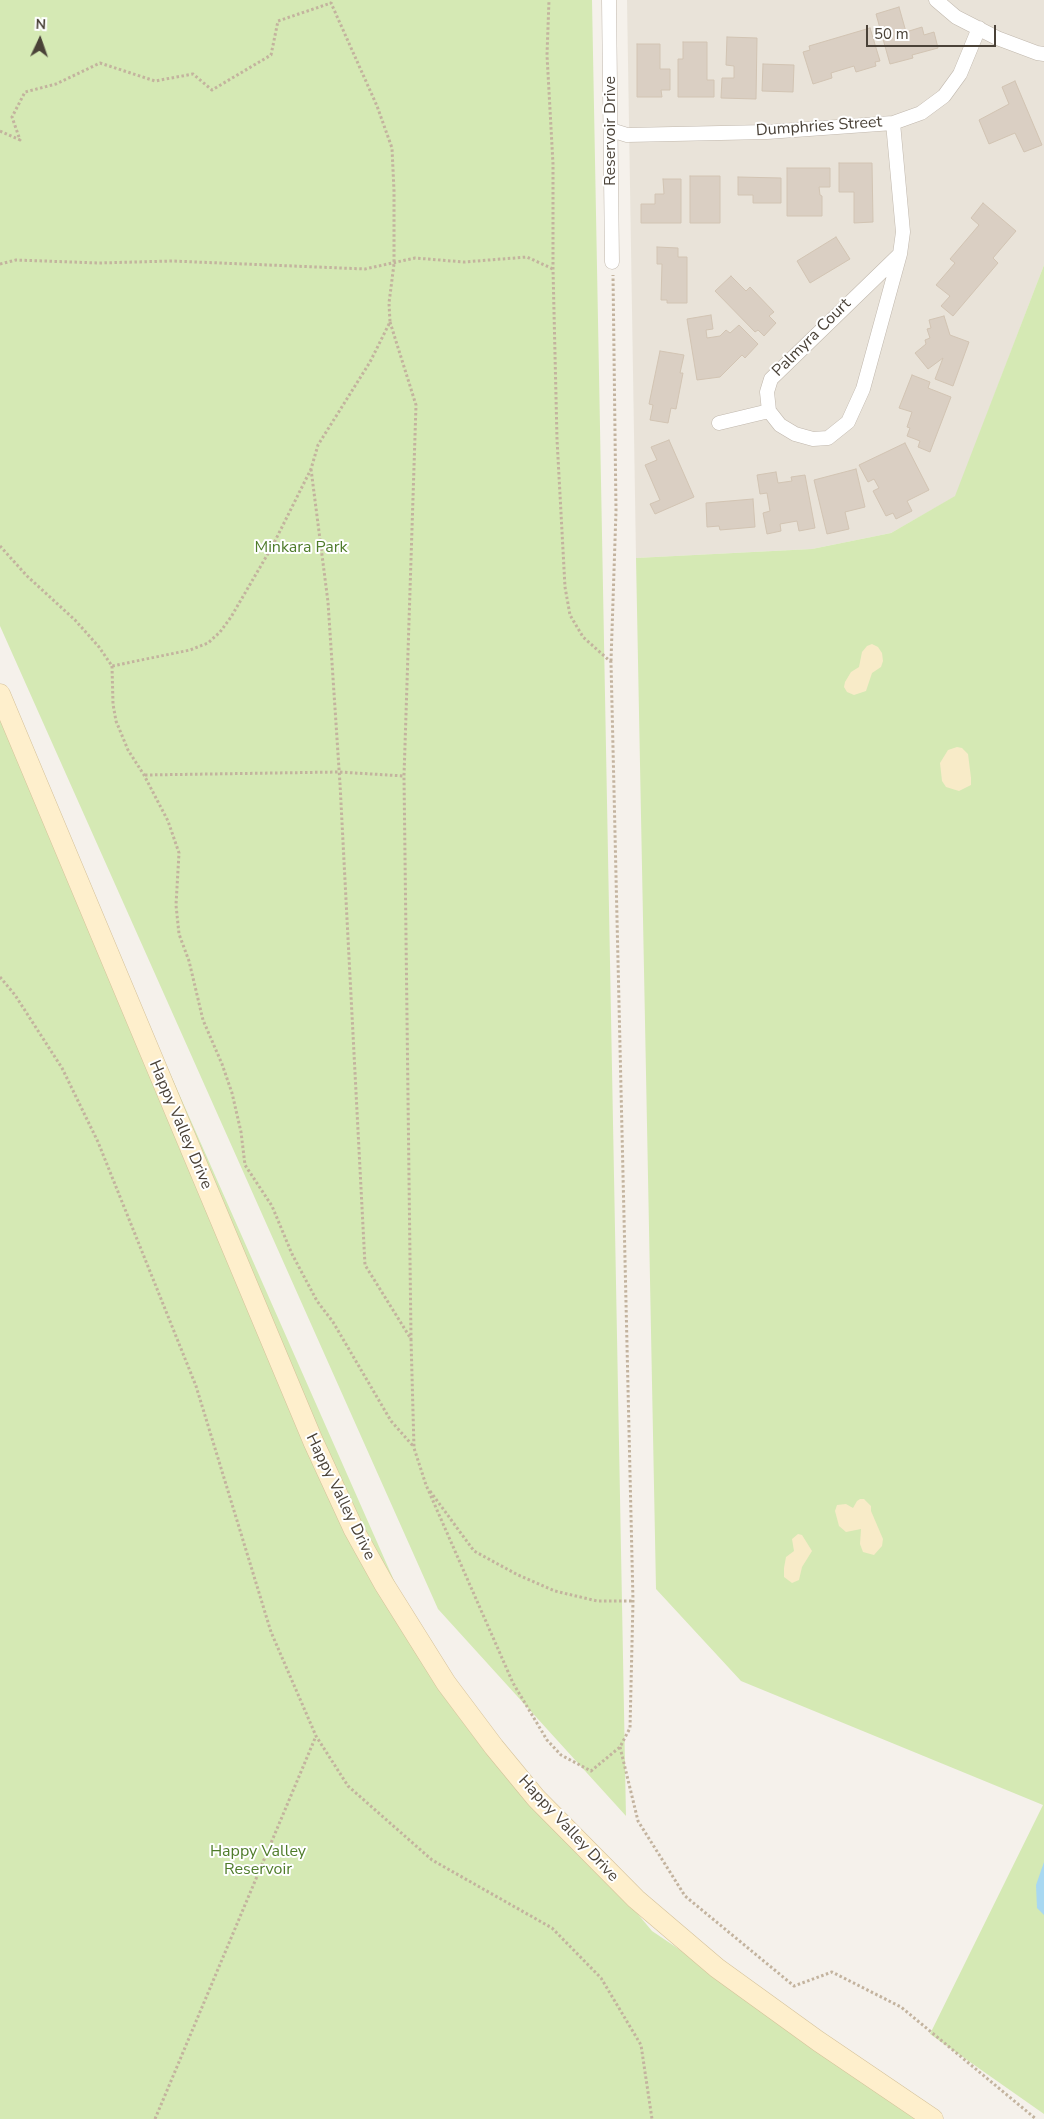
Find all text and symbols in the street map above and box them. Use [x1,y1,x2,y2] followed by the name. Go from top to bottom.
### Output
[15,15,65,65] north arrow
[35,15,47,34] text: N
[869,15,999,47] scale bar
[874,24,909,44] text: 50 m
[601,76,621,186] street label: Reservoir Drive
[755,113,883,141] street label: Dumphries Street
[769,295,855,381] street label: Palmyra Court
[254,538,348,558] park label: Minkara Park
[144,1058,216,1192] street label: Happy Valley Drive
[301,1431,379,1563] street label: Happy Valley Drive
[514,1772,622,1886] street label: Happy Valley Drive
[210,1842,306,1880] park label: Happy Valley Reservoir

